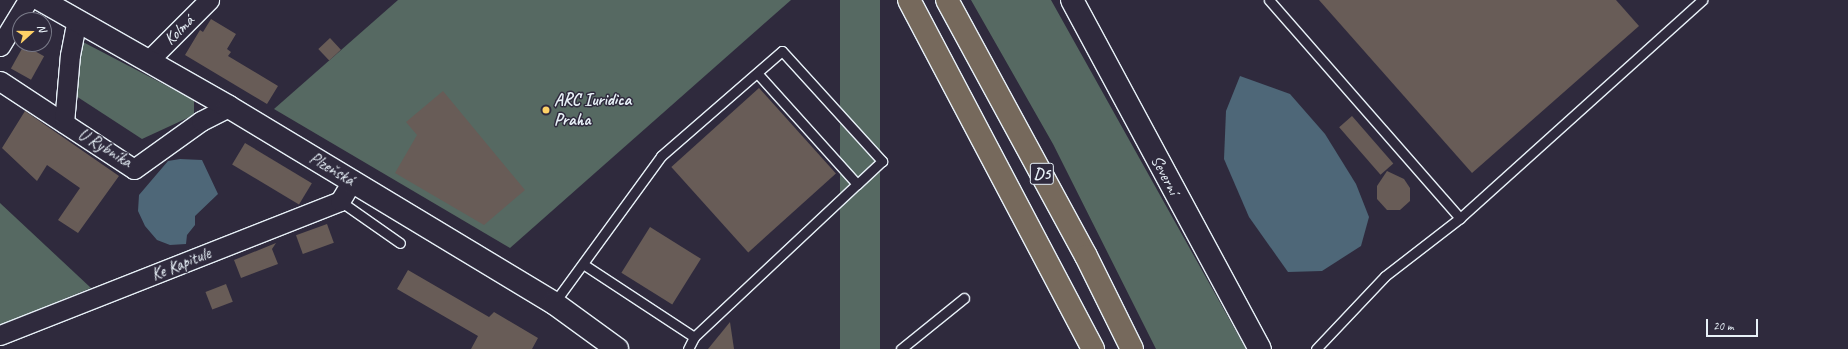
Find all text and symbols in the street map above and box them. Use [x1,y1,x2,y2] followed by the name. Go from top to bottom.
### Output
[160,11,198,49] street label: Kolmá
[12,12,52,52] north arrow
[35,22,50,34] text: N
[554,90,631,130] place label: ARC Iuridica Praha
[541,105,551,115] marker: ARC Iuridica Praha
[74,124,136,172] street label: U Rybníka
[306,148,358,190] street label: Plzeňská
[1146,152,1184,198] street label: Severní
[1029,160,1055,188] road number: D5
[148,243,214,285] street label: Ke Kapitule
[1708,311,1760,337] scale bar
[1713,318,1733,334] text: 20 m

